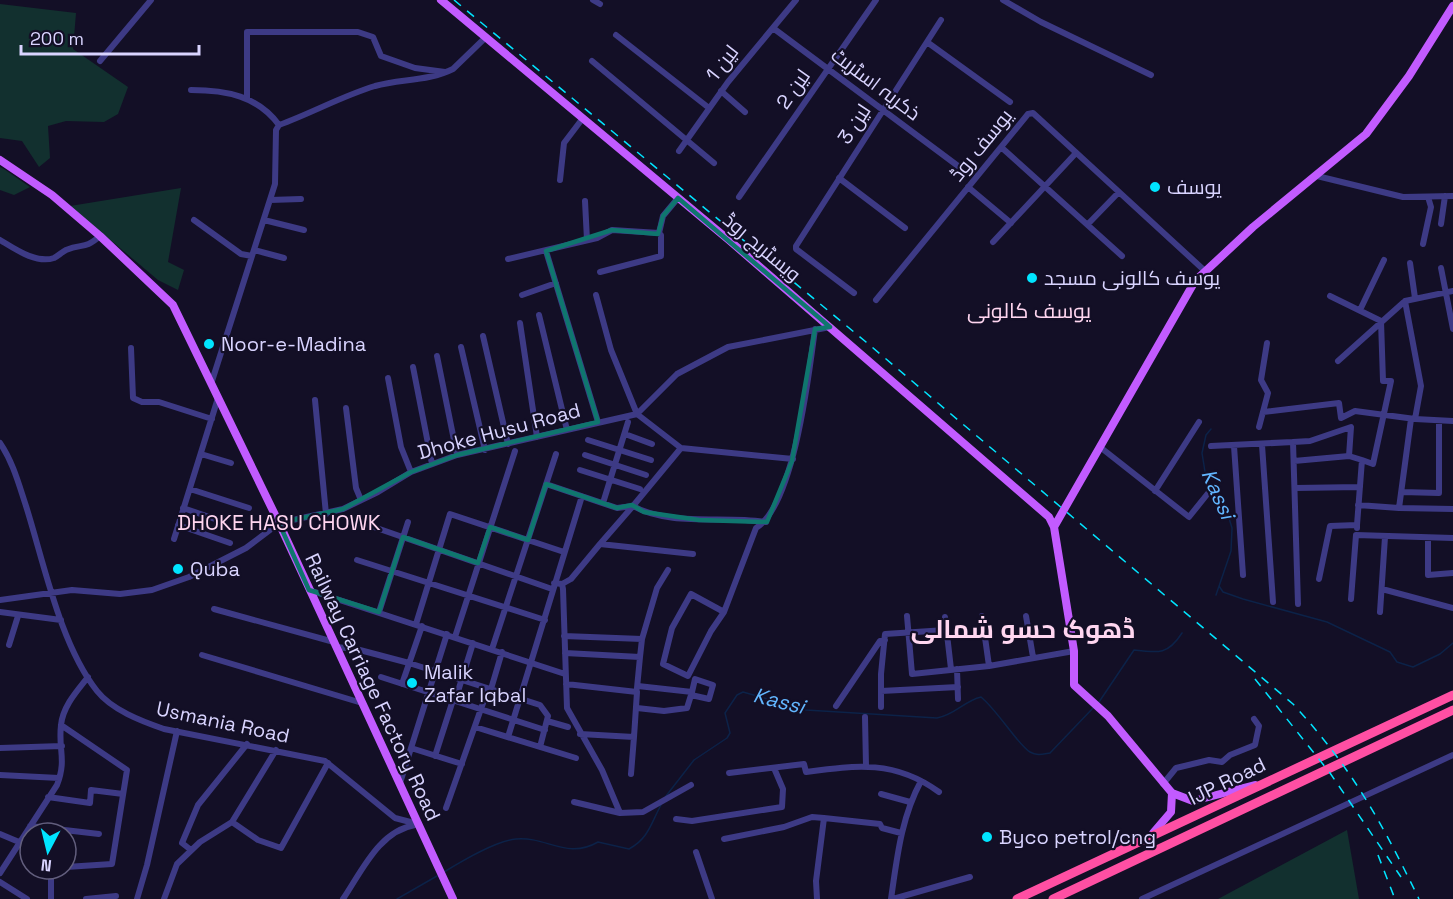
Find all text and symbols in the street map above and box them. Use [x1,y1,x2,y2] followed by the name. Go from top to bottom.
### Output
[21,18,200,56] scale bar
[30,27,84,50] text: 200 m
[700,40,744,86] street label: لین 1
[826,42,926,126] street label: ذکریہ اسٹریٹ
[770,64,816,114] street label: لین 2
[831,99,877,149] street label: لین 3
[944,103,1018,186] street label: یوسف روڈ
[1167,174,1222,200] place label: یوسف
[1148,180,1162,194] marker: یوسف
[717,207,806,288] street label: ویسٹریج روڈ
[1044,265,1221,291] place label: یوسف کالونی مسجد
[1025,271,1039,285] marker: یوسف کالونی مسجد
[967,297,1091,324] district label: یوسف کالونی
[221,331,366,357] place label: Noor-e-Madina
[202,337,216,351] marker: Noor-e-Madina
[415,397,583,465] street label: Dhoke Husu Road
[1196,465,1243,526] water label: Kassi
[177,509,381,536] district label: DHOKE HASU CHOWK
[299,549,447,825] street label: Railway Carriage Factory Road
[190,556,240,582] place label: Quba
[171,562,185,576] marker: Quba
[911,612,1135,646] district label: ڈھوک حسو شمالی
[424,659,526,708] place label: Malik Zafar Iqbal
[405,676,419,690] marker: Malik Zafar Iqbal
[751,681,810,721] water label: Kassi
[154,695,292,749] street label: Usmania Road
[1184,751,1270,811] street label: IJP Road
[18,821,78,881] north arrow
[999,824,1156,850] place label: Byco petrol/cng
[980,830,994,844] marker: Byco petrol/cng
[40,854,53,876] text: N

